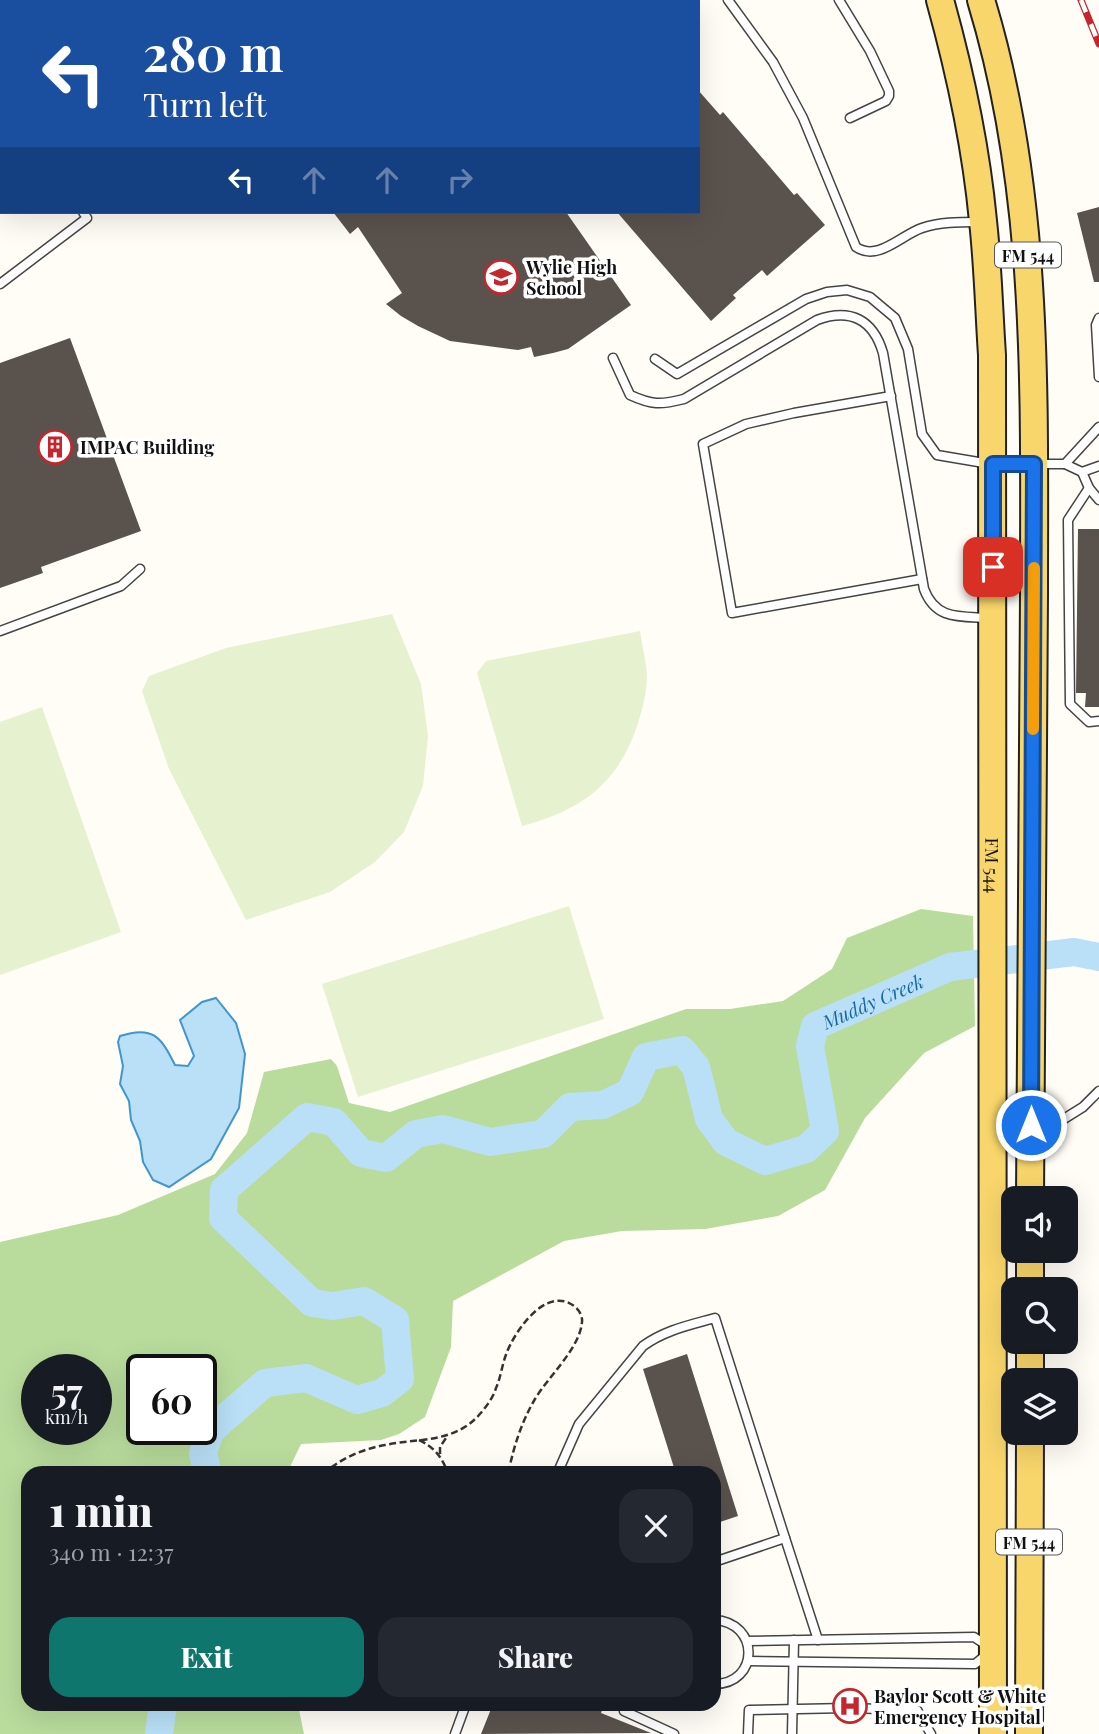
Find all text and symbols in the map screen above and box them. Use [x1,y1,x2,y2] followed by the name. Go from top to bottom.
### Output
[143,19,283,84] text: 280 m
[28,28,119,119] icon: left
[143,82,267,125] text: Turn left
[222,161,260,199] icon: left
[295,161,333,199] icon: ahead
[368,161,406,199] icon: ahead
[441,161,479,199] icon: right
[995,243,1061,268] road number: FM 544
[525,255,617,300] place label: Wylie High School
[482,258,520,296] school or university icon: Wylie High School
[36,428,74,466] building icon: IMPAC Building
[80,435,214,459] place label: IMPAC Building
[963,537,1023,597] pin
[974,548,1012,586] icon: arrive
[980,837,1004,893] street label: FM 544
[817,967,928,1035] water label: Muddy Creek
[994,1088,1068,1162] position arrow
[1001,1186,1078,1445] map controls
[1001,1186,1078,1263] button: sound
[1001,1277,1078,1354] button: search
[126,1354,217,1445] speed limit sign: 60
[50,1367,82,1414] text: 57
[1001,1368,1078,1445] button: layers
[45,1405,88,1429] text: km/h
[49,1482,153,1538] text: 1 min
[619,1489,693,1563] button: close
[996,1530,1062,1554] road number: FM 544
[49,1536,174,1567] text: 340 m · 12:37
[49,1617,364,1697] button: Exit
[378,1617,693,1697] button: Share
[874,1684,1046,1729] place label: Baylor Scott & White Emergency Hospital
[831,1687,869,1725] hospital icon: Baylor Scott & White Emergency Hospital

